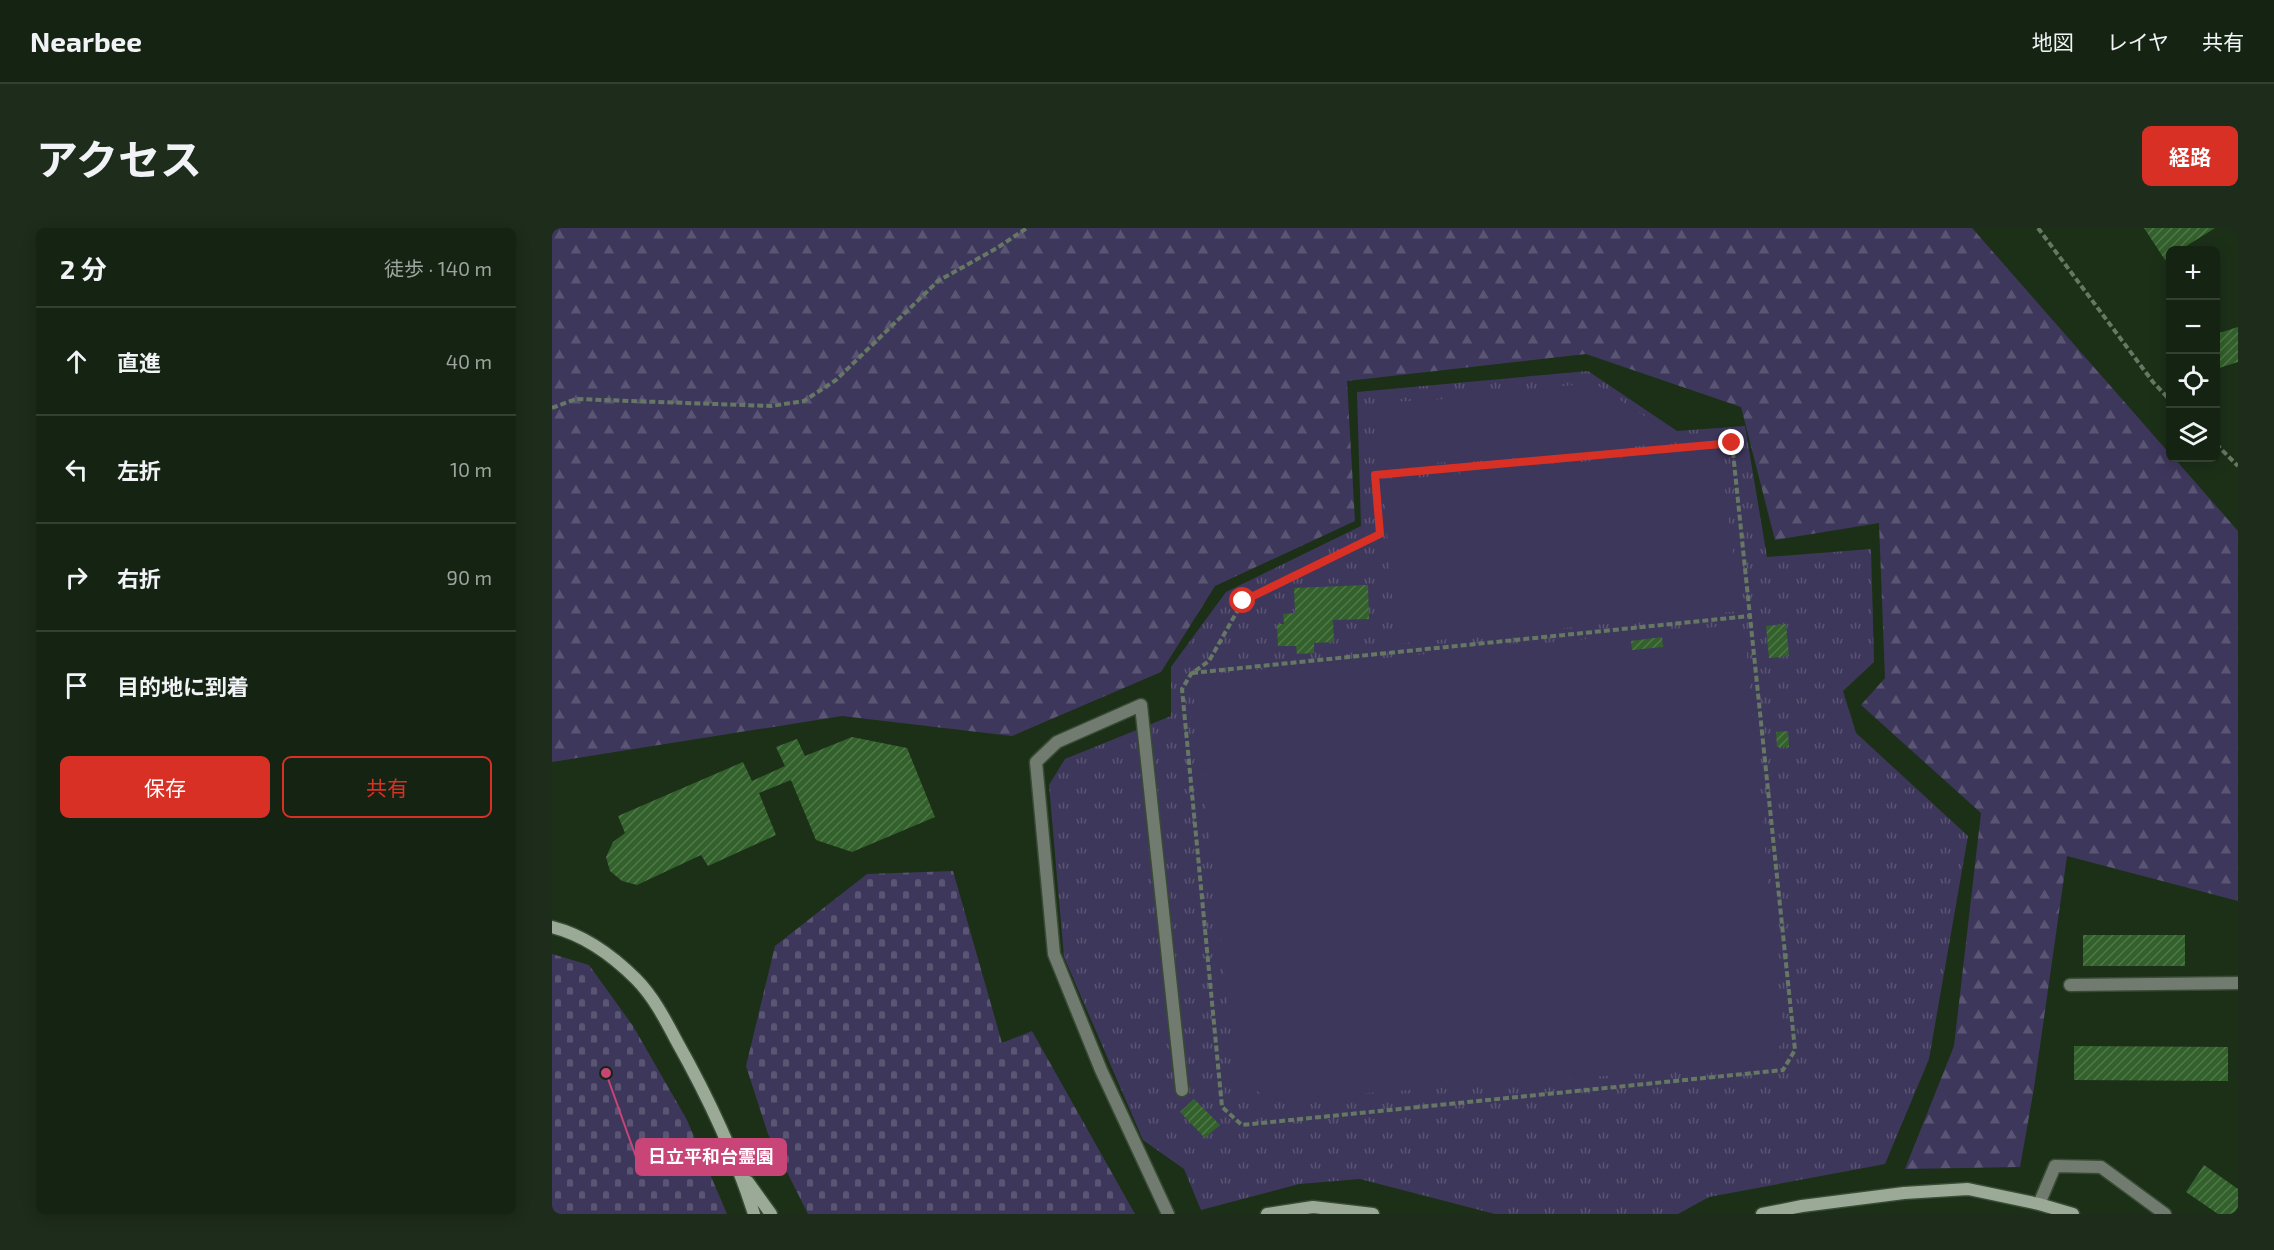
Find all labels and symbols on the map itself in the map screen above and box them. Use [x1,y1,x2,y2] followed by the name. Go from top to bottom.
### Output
[1718,429,1744,455] route end
[1229,587,1255,613] route start
[636,1139,786,1175] callout: 日立平和台霊園
[648,1145,774,1167] text: 日立平和台霊園

